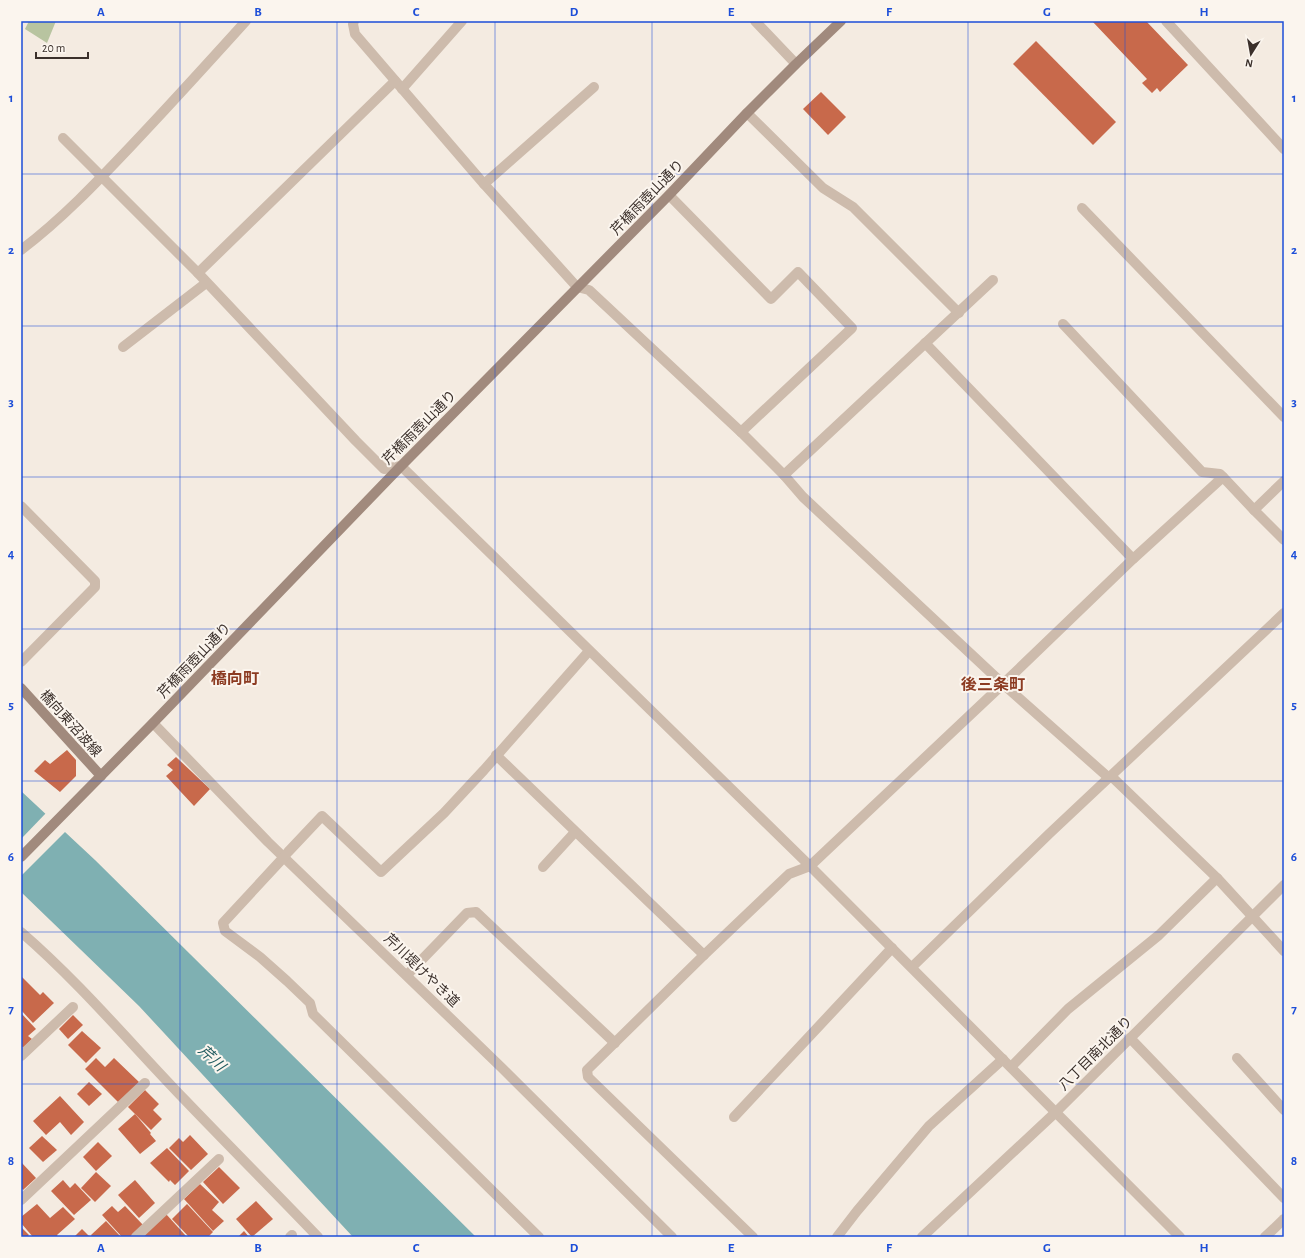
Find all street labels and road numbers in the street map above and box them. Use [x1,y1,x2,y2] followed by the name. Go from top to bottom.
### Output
[608,157,687,238] street label: 芹橋雨壺山通り
[379,387,459,467] street label: 芹橋雨壺山通り
[155,620,234,701] street label: 芹橋雨壺山通り
[37,687,104,760] street label: 橋向東沼波線
[381,931,462,1010] street label: 芹川堤けやき道
[1055,1013,1135,1093] street label: 八丁目南北通り

